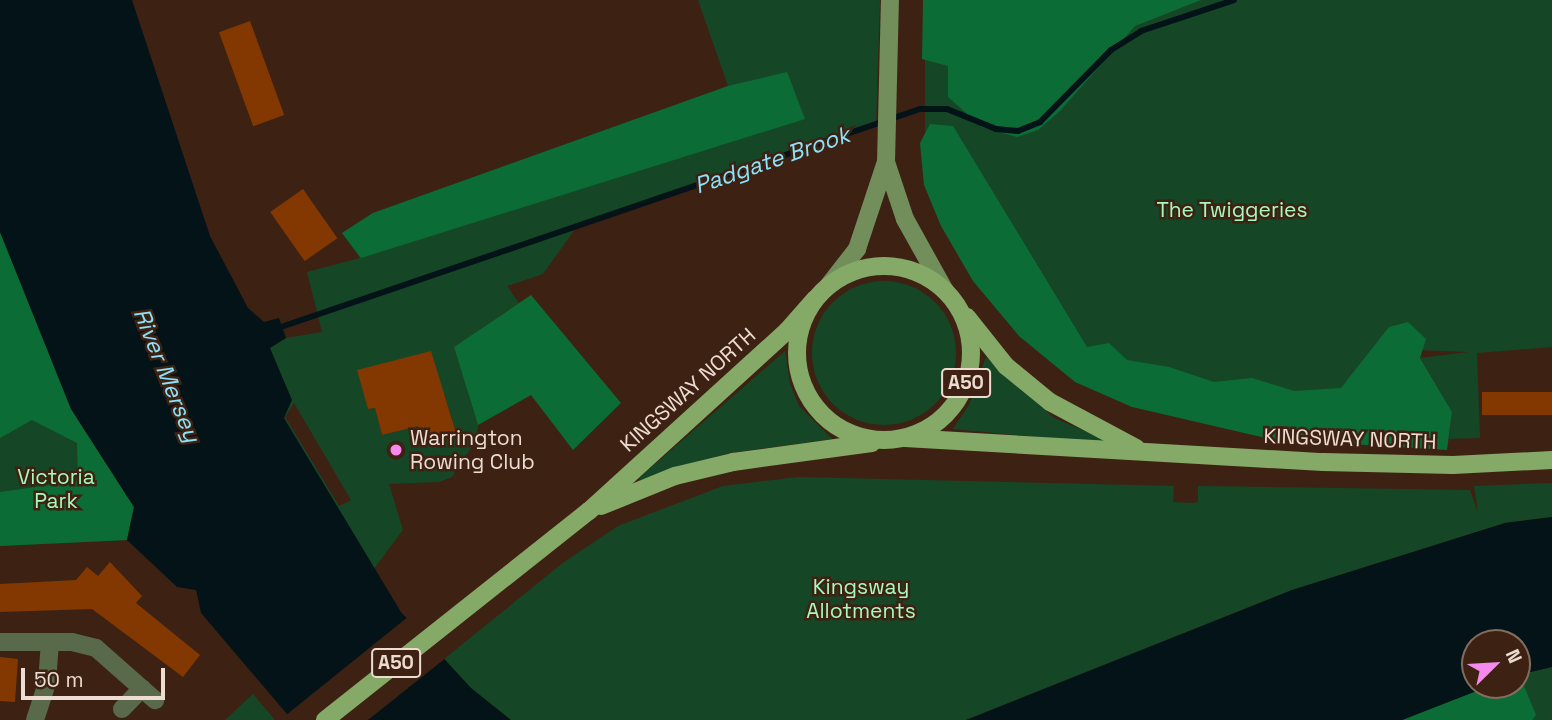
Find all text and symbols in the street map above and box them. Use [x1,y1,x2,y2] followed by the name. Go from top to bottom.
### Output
[691,120,853,200] water label: Padgate Brook
[1156,197,1308,223] park label: The Twiggeries
[128,304,206,446] water label: River Mersey
[615,323,761,457] street label: KINGSWAY NORTH
[940,368,992,398] road number: A50
[1263,423,1437,455] street label: KINGSWAY NORTH
[410,425,535,475] place label: Warrington Rowing Club
[388,442,404,458] marker: Warrington Rowing Club
[17,464,95,514] park label: Victoria Park
[806,574,916,624] park label: Kingsway Allotments
[1461,629,1531,699] north arrow
[1500,645,1528,667] text: N
[370,648,422,678] road number: A50
[24,654,168,698] scale bar
[34,666,84,693] text: 50 m

